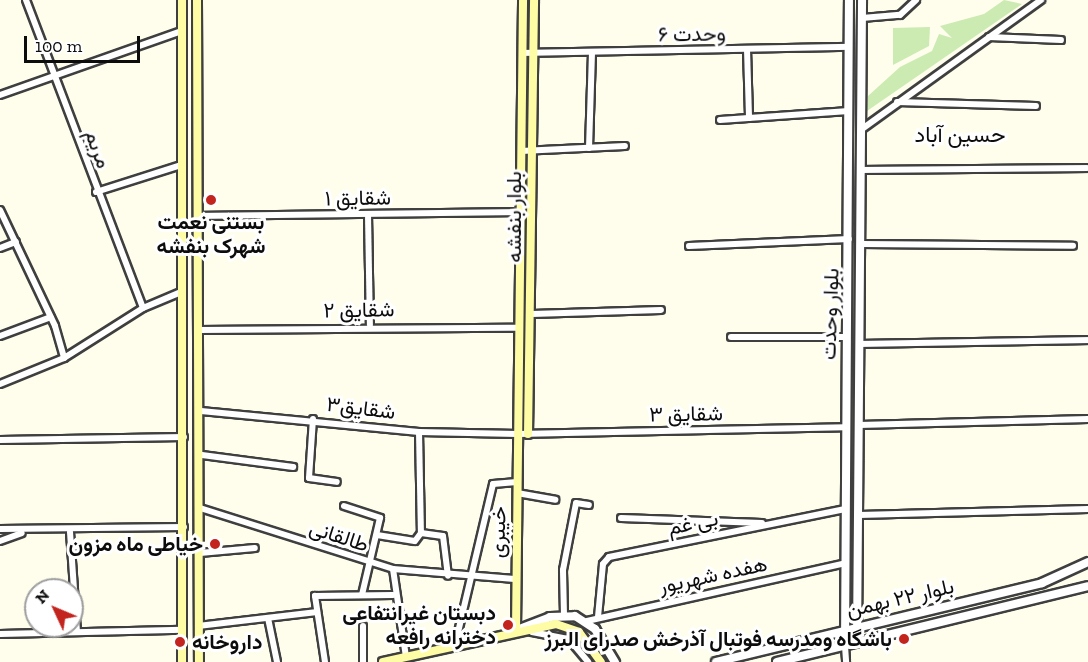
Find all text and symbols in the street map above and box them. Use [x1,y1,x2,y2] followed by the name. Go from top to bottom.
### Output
[658,21,726,47] street label: وحدت ۶
[27,24,142,62] scale bar
[35,35,82,57] text: 100 m
[915,122,1005,148] district label: حسین آباد
[79,126,117,172] street label: مریم
[501,171,527,263] street label: بلوار بنفشه
[325,185,391,211] street label: شقایق ۱
[204,193,218,207] marker: بستنی نعمت شهرک بنفشه
[156,209,266,259] place label: بستنی نعمت شهرک بنفشه
[816,268,844,360] street label: بلوار وحدت
[323,297,395,323] street label: شقایق ۲
[325,391,397,425] street label: شقایق۳
[649,401,723,427] street label: شقایق ۳
[666,505,720,541] street label: بی غم
[485,506,511,558] street label: خیبری
[306,515,372,557] street label: طالقانی
[69,531,203,557] place label: خیاطی ماه مزون
[208,537,222,551] marker: خیاطی ماه مزون
[657,551,769,599] street label: هفده شهریور
[844,573,956,623] street label: بلوار ۲۲ بهمن
[24,578,84,638] north arrow
[31,586,53,608] text: N
[342,600,496,650] place label: دبستان غیرانتفاعی دخترانه رافعه
[501,618,515,632] marker: دبستان غیرانتفاعی دخترانه رافعه
[544,626,892,652] place label: باشگاه ومدرسه فوتبال آذرخش صدرای البرز
[192,629,262,655] place label: داروخانه
[897,632,911,646] marker: باشگاه ومدرسه فوتبال آذرخش صدرای البرز
[173,635,187,649] marker: داروخانه

